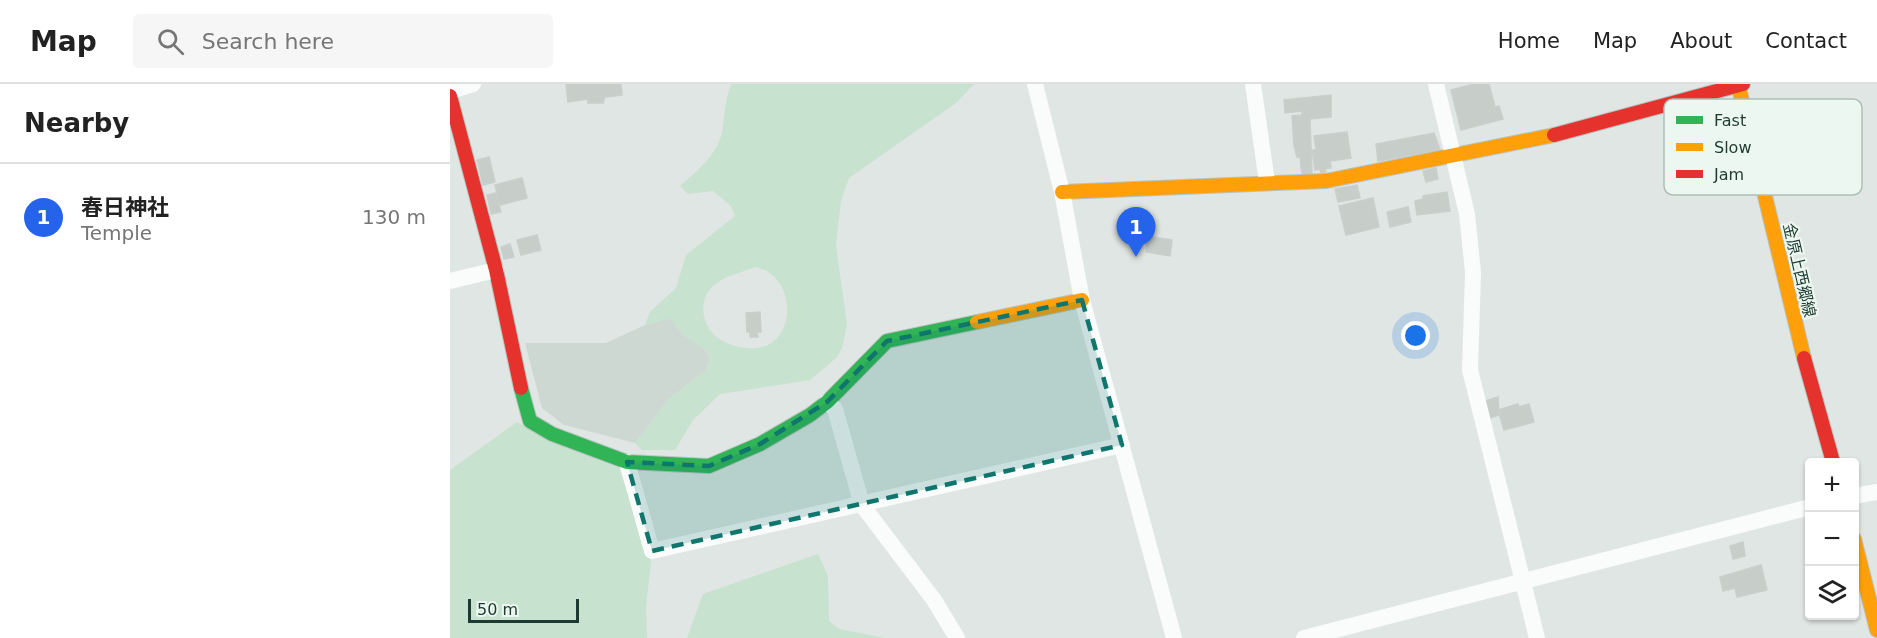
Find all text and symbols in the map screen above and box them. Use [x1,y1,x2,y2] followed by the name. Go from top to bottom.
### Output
[133,14,553,68] search box
[30,25,97,58] text: Map
[154,25,187,58] icon: search
[202,29,334,54] text: Search here
[1498,29,1560,53] text: Home
[1593,29,1637,53] text: Map
[1670,29,1732,53] text: About
[1765,29,1847,53] text: Contact
[1664,99,1862,195] legend
[24,108,129,138] text: Nearby
[1714,111,1746,130] text: Fast
[1714,138,1751,157] text: Slow
[1713,165,1744,184] text: Jam
[81,195,169,220] text: 春日神社
[37,205,50,229] text: 1
[362,205,426,229] text: 130 m
[1116,208,1156,257] pin: 1
[81,221,152,245] text: Temple
[1779,221,1820,319] street label: 金原上西郷線
[1401,321,1430,350] your location
[1805,458,1859,620] map controls
[1805,458,1859,512] button: +
[1805,512,1859,566] button: −
[1805,566,1859,620] button: layers
[468,596,579,624] scale bar
[477,600,518,619] text: 50 m

